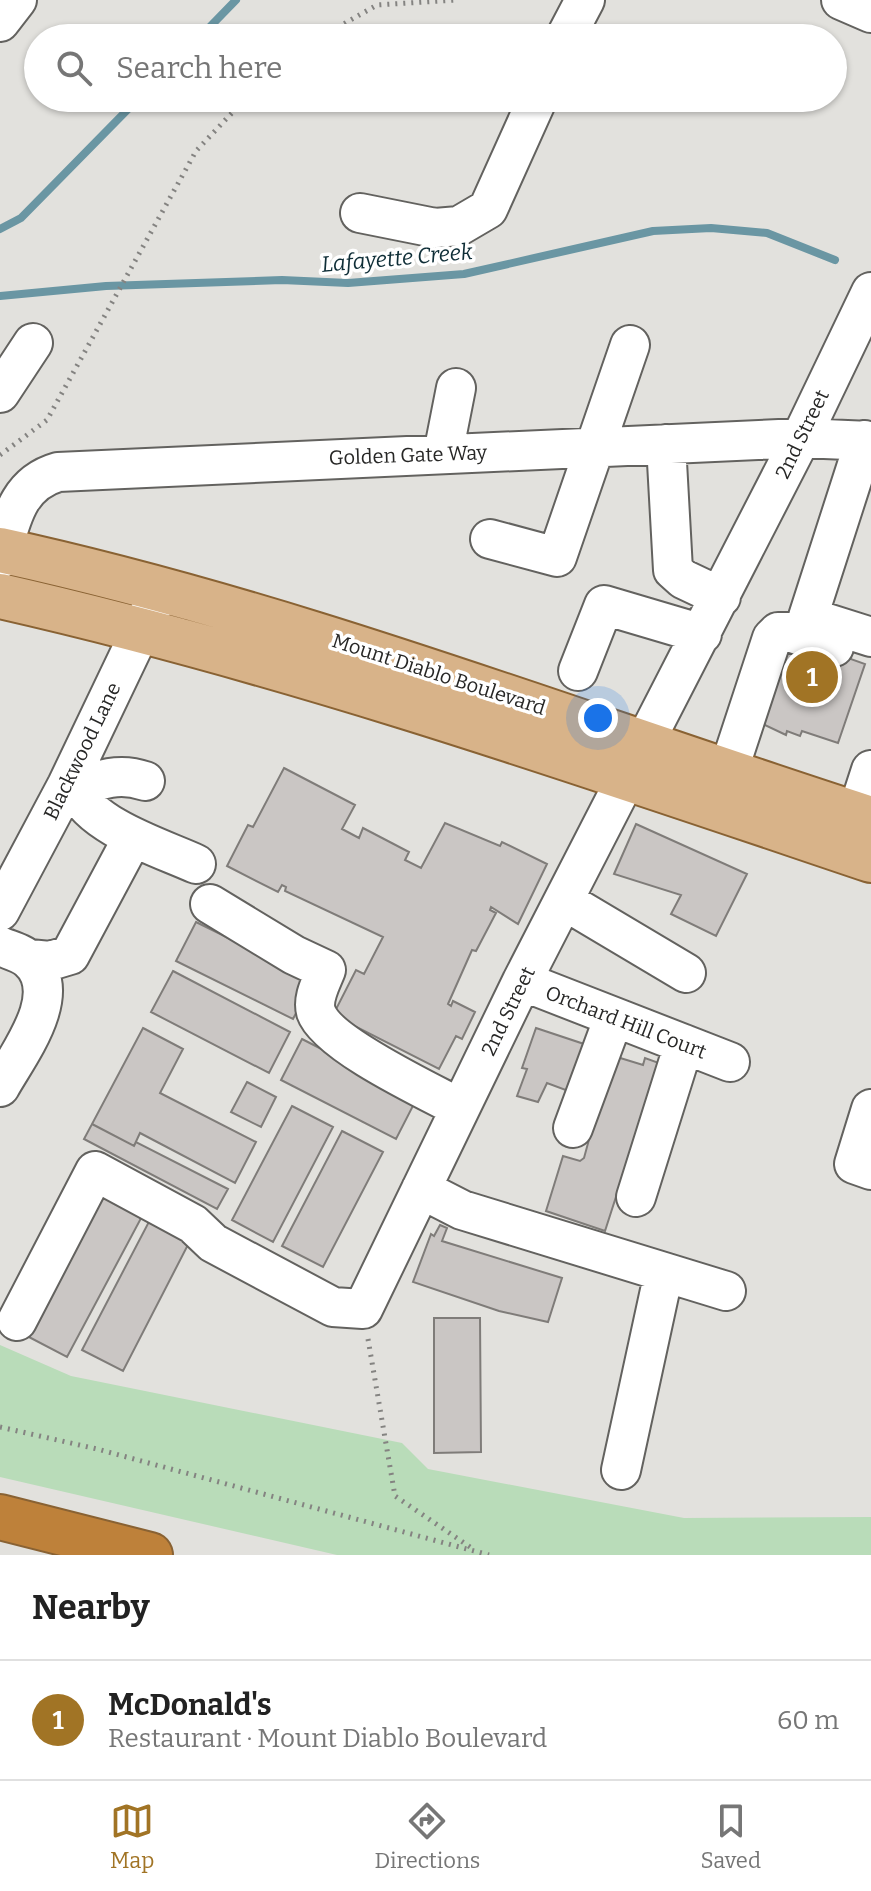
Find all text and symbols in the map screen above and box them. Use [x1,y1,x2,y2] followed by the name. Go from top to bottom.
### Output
[24,24,847,112] search box
[52,46,96,90] icon: search
[116,50,283,86] text: Search here
[320,238,475,278] water label: Lafayette Creek
[770,386,834,482] street label: 2nd Street
[328,440,488,470] street label: Golden Gate Way
[329,628,549,720] street label: Mount Diablo Boulevard
[786,647,838,707] pin: 1
[38,678,126,824] street label: Blackwood Lane
[578,698,618,738] your location
[476,963,540,1059] street label: 2nd Street
[542,980,710,1064] street label: Orchard Hill Court
[32,1587,150,1628] text: Nearby
[108,1687,272,1723] text: McDonald's
[52,1705,64,1736] text: 1
[777,1705,839,1736] text: 60 m
[108,1723,547,1754] text: Restaurant · Mount Diablo Boulevard
[110,1799,154,1874] tab: Map
[375,1799,480,1874] tab: Directions
[701,1799,761,1874] tab: Saved

